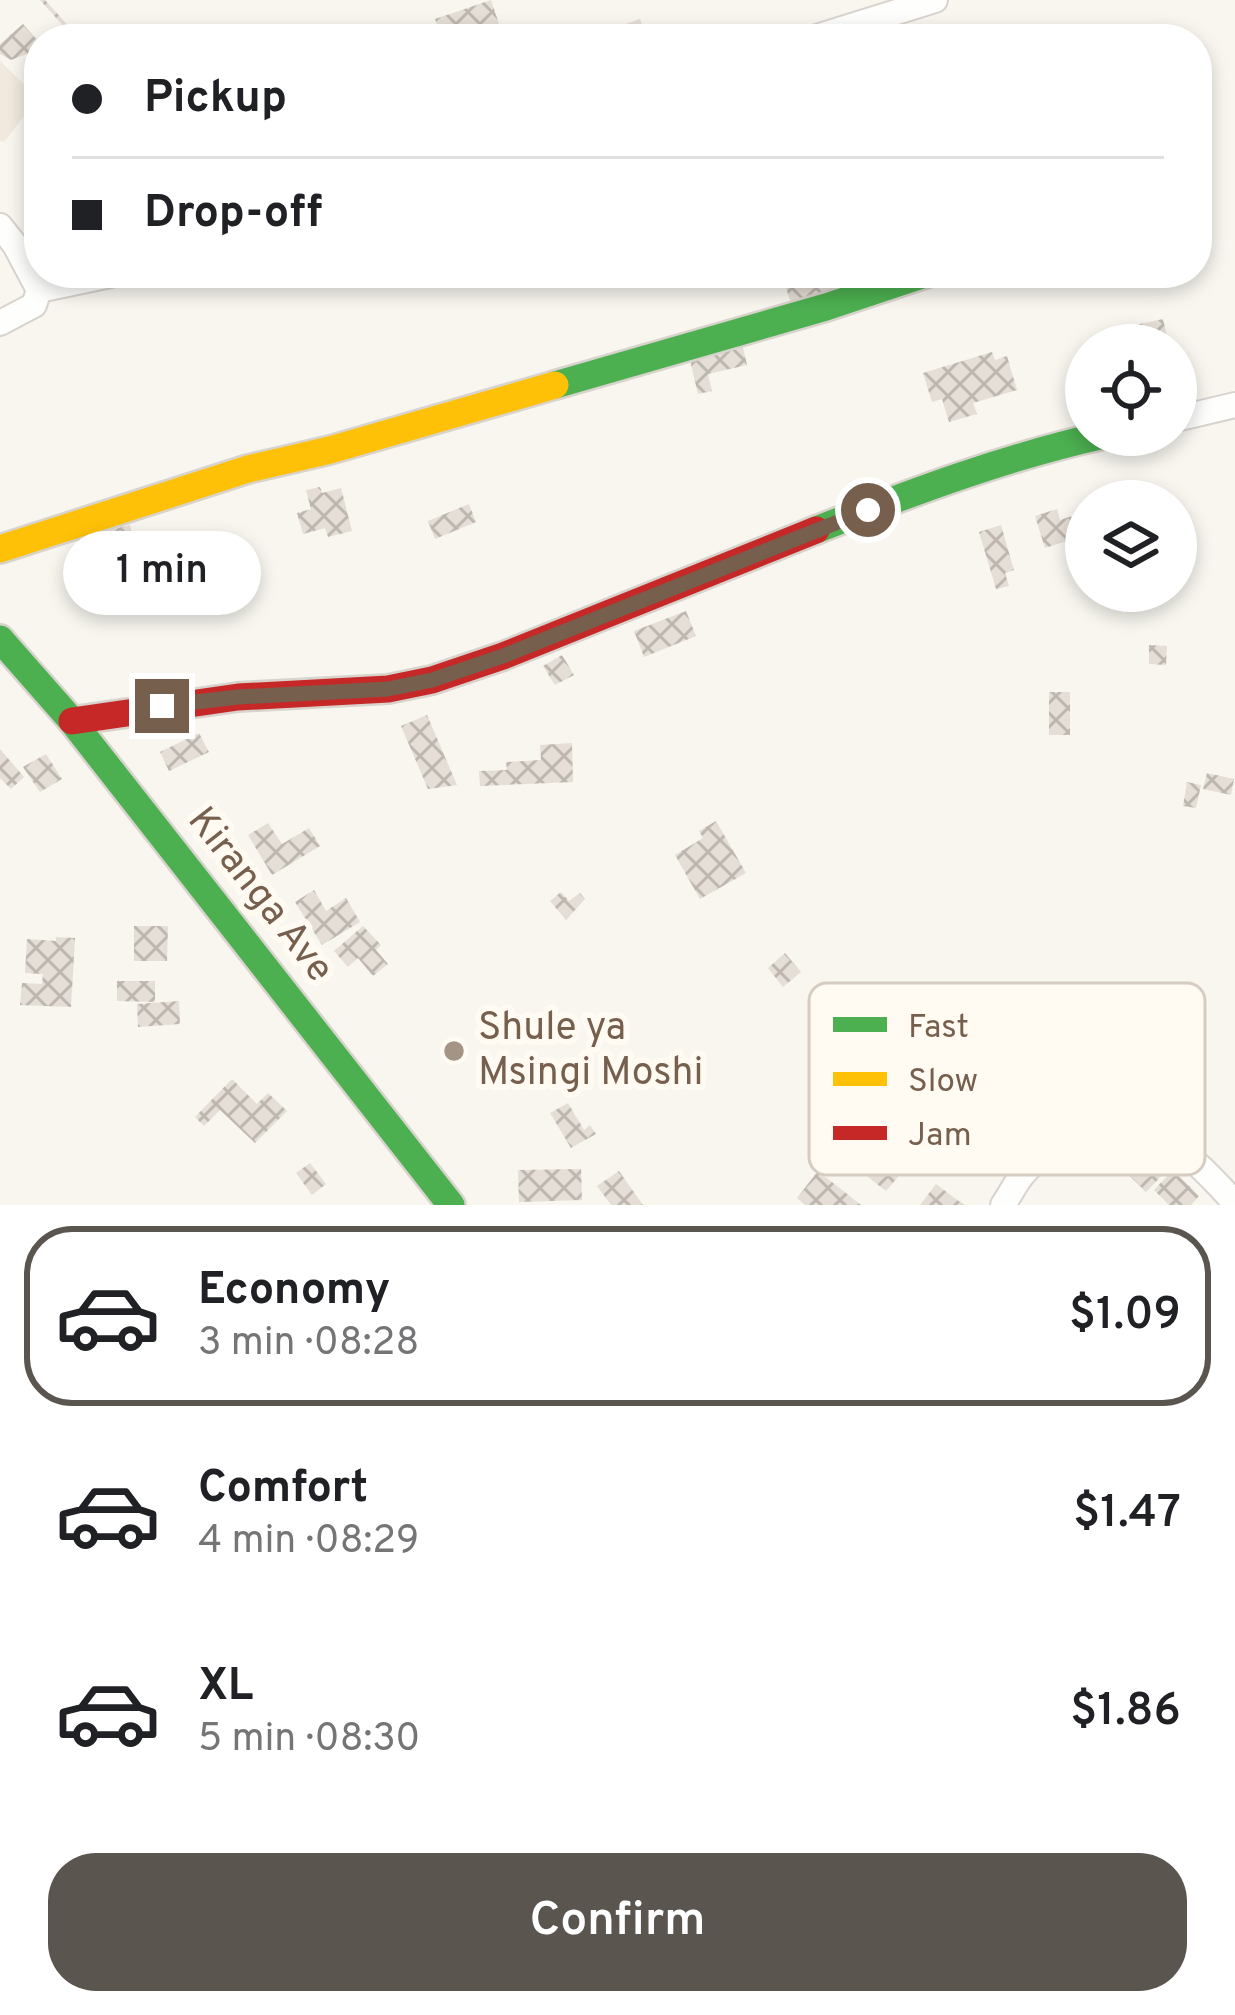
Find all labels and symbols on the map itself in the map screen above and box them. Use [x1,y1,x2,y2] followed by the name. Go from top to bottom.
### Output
[841,483,895,537] route start
[63,532,261,616] callout: 1 min
[135,679,189,733] route end
[175,798,343,994] street label: Kiranga Ave
[809,983,1205,1175] legend
[478,1005,703,1099] place label: Shule ya Msingi Moshi
[908,1008,969,1050] text: Fast
[441,1038,467,1064] marker: Shule ya Msingi Moshi
[908,1062,978,1104] text: Slow
[908,1116,972,1158] text: Jam

